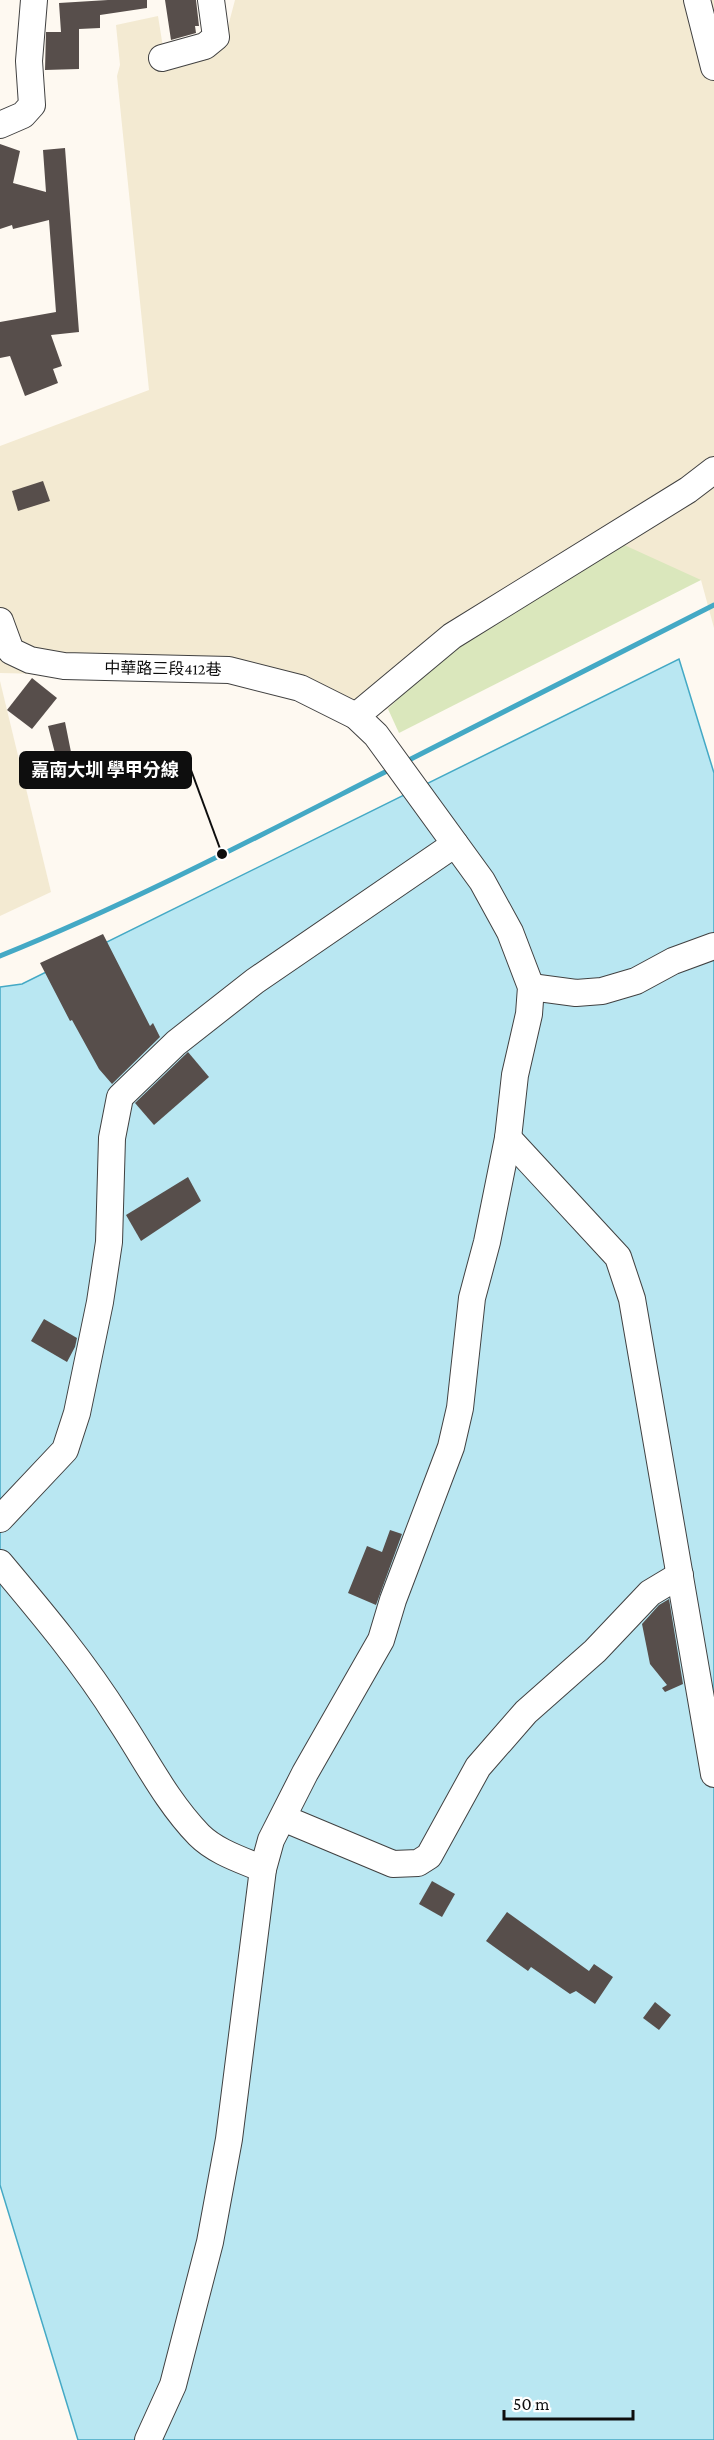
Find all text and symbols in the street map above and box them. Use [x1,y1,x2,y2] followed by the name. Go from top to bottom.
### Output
[104,659,222,678] street label: 中華路三段412巷
[20,752,191,788] callout: 嘉南大圳 學甲分線
[31,760,179,780] text: 嘉南大圳 學甲分線
[504,2383,633,2421] scale bar
[513,2394,550,2414] text: 50 m

